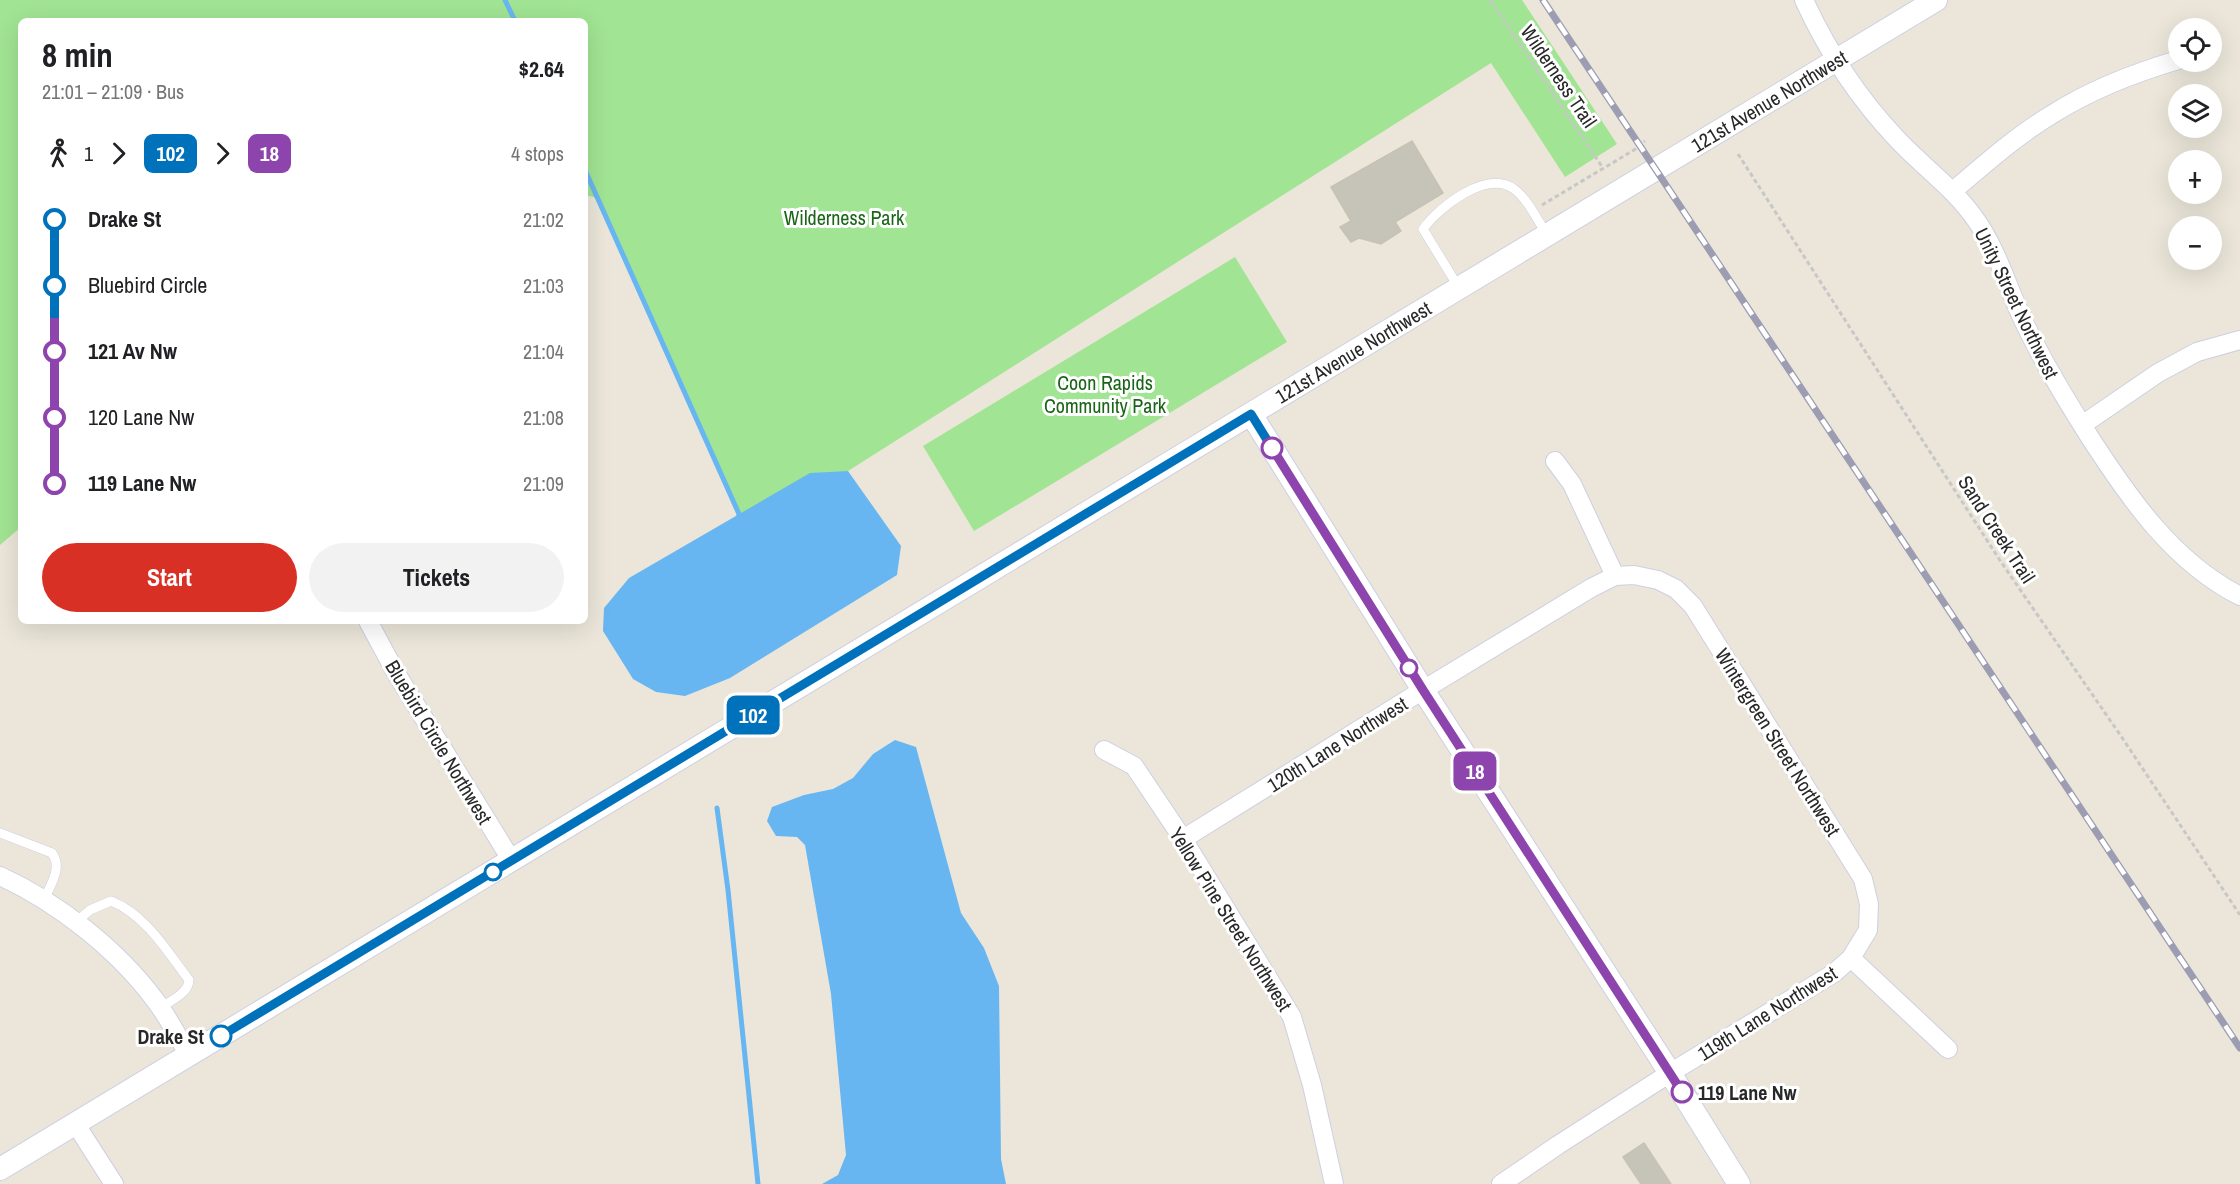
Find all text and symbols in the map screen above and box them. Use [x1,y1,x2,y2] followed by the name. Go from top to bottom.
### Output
[2168,18,2222,270] map controls
[2168,18,2222,72] button: locate
[1515,19,1603,133] street label: Wilderness Trail
[42,33,113,77] text: 8 min
[1686,43,1852,158] street label: 121st Avenue Northwest
[519,54,564,84] text: $2.64
[42,78,184,105] text: 21:01 – 21:09 · Bus
[2168,84,2222,138] button: layers
[42,137,75,170] icon: walk
[102,137,135,170] icon: forward
[206,137,239,170] icon: forward
[156,139,185,168] text: 102
[260,139,279,168] text: 18
[84,140,93,167] text: 1
[511,140,564,167] text: 4 stops
[2168,150,2222,204] button: +
[88,204,161,234] text: Drake St
[784,204,905,231] park label: Wilderness Park
[523,206,564,233] text: 21:02
[2168,216,2222,270] button: −
[1969,223,2065,383] street label: Unity Street Northwest
[88,270,207,300] text: Bluebird Circle
[523,272,564,299] text: 21:03
[1270,294,1436,409] street label: 121st Avenue Northwest
[88,336,177,366] text: 121 Av Nw
[523,338,564,365] text: 21:04
[1044,369,1167,419] park label: Coon Rapids Community Park
[88,402,194,432] text: 120 Lane Nw
[523,404,564,431] text: 21:08
[1261,437,1283,459] unlabelled marker
[88,468,196,498] text: 119 Lane Nw
[523,470,564,497] text: 21:09
[1952,470,2042,588] street label: Sand Creek Trail
[42,543,297,612] button: Start
[309,543,564,612] button: Tickets
[1709,643,1847,842] street label: Wintergreen Street Northwest
[379,655,499,829] street label: Bluebird Circle Northwest
[1400,659,1418,677] unlabelled marker
[1262,690,1413,798] street label: 120th Lane Northwest
[718,696,788,734] line badge: 102
[739,701,767,730] text: 102
[1448,752,1502,790] line badge: 18
[1465,757,1485,786] text: 18
[1163,822,1299,1016] street label: Yellow Pine Street Northwest
[484,863,502,881] unlabelled marker
[1692,959,1842,1067] street label: 119th Lane Northwest
[137,1023,205,1050] place label: Drake St
[210,1025,232,1047] marker: Drake St
[1698,1079,1797,1106] place label: 119 Lane Nw
[1671,1081,1693,1103] marker: 119 Lane Nw

